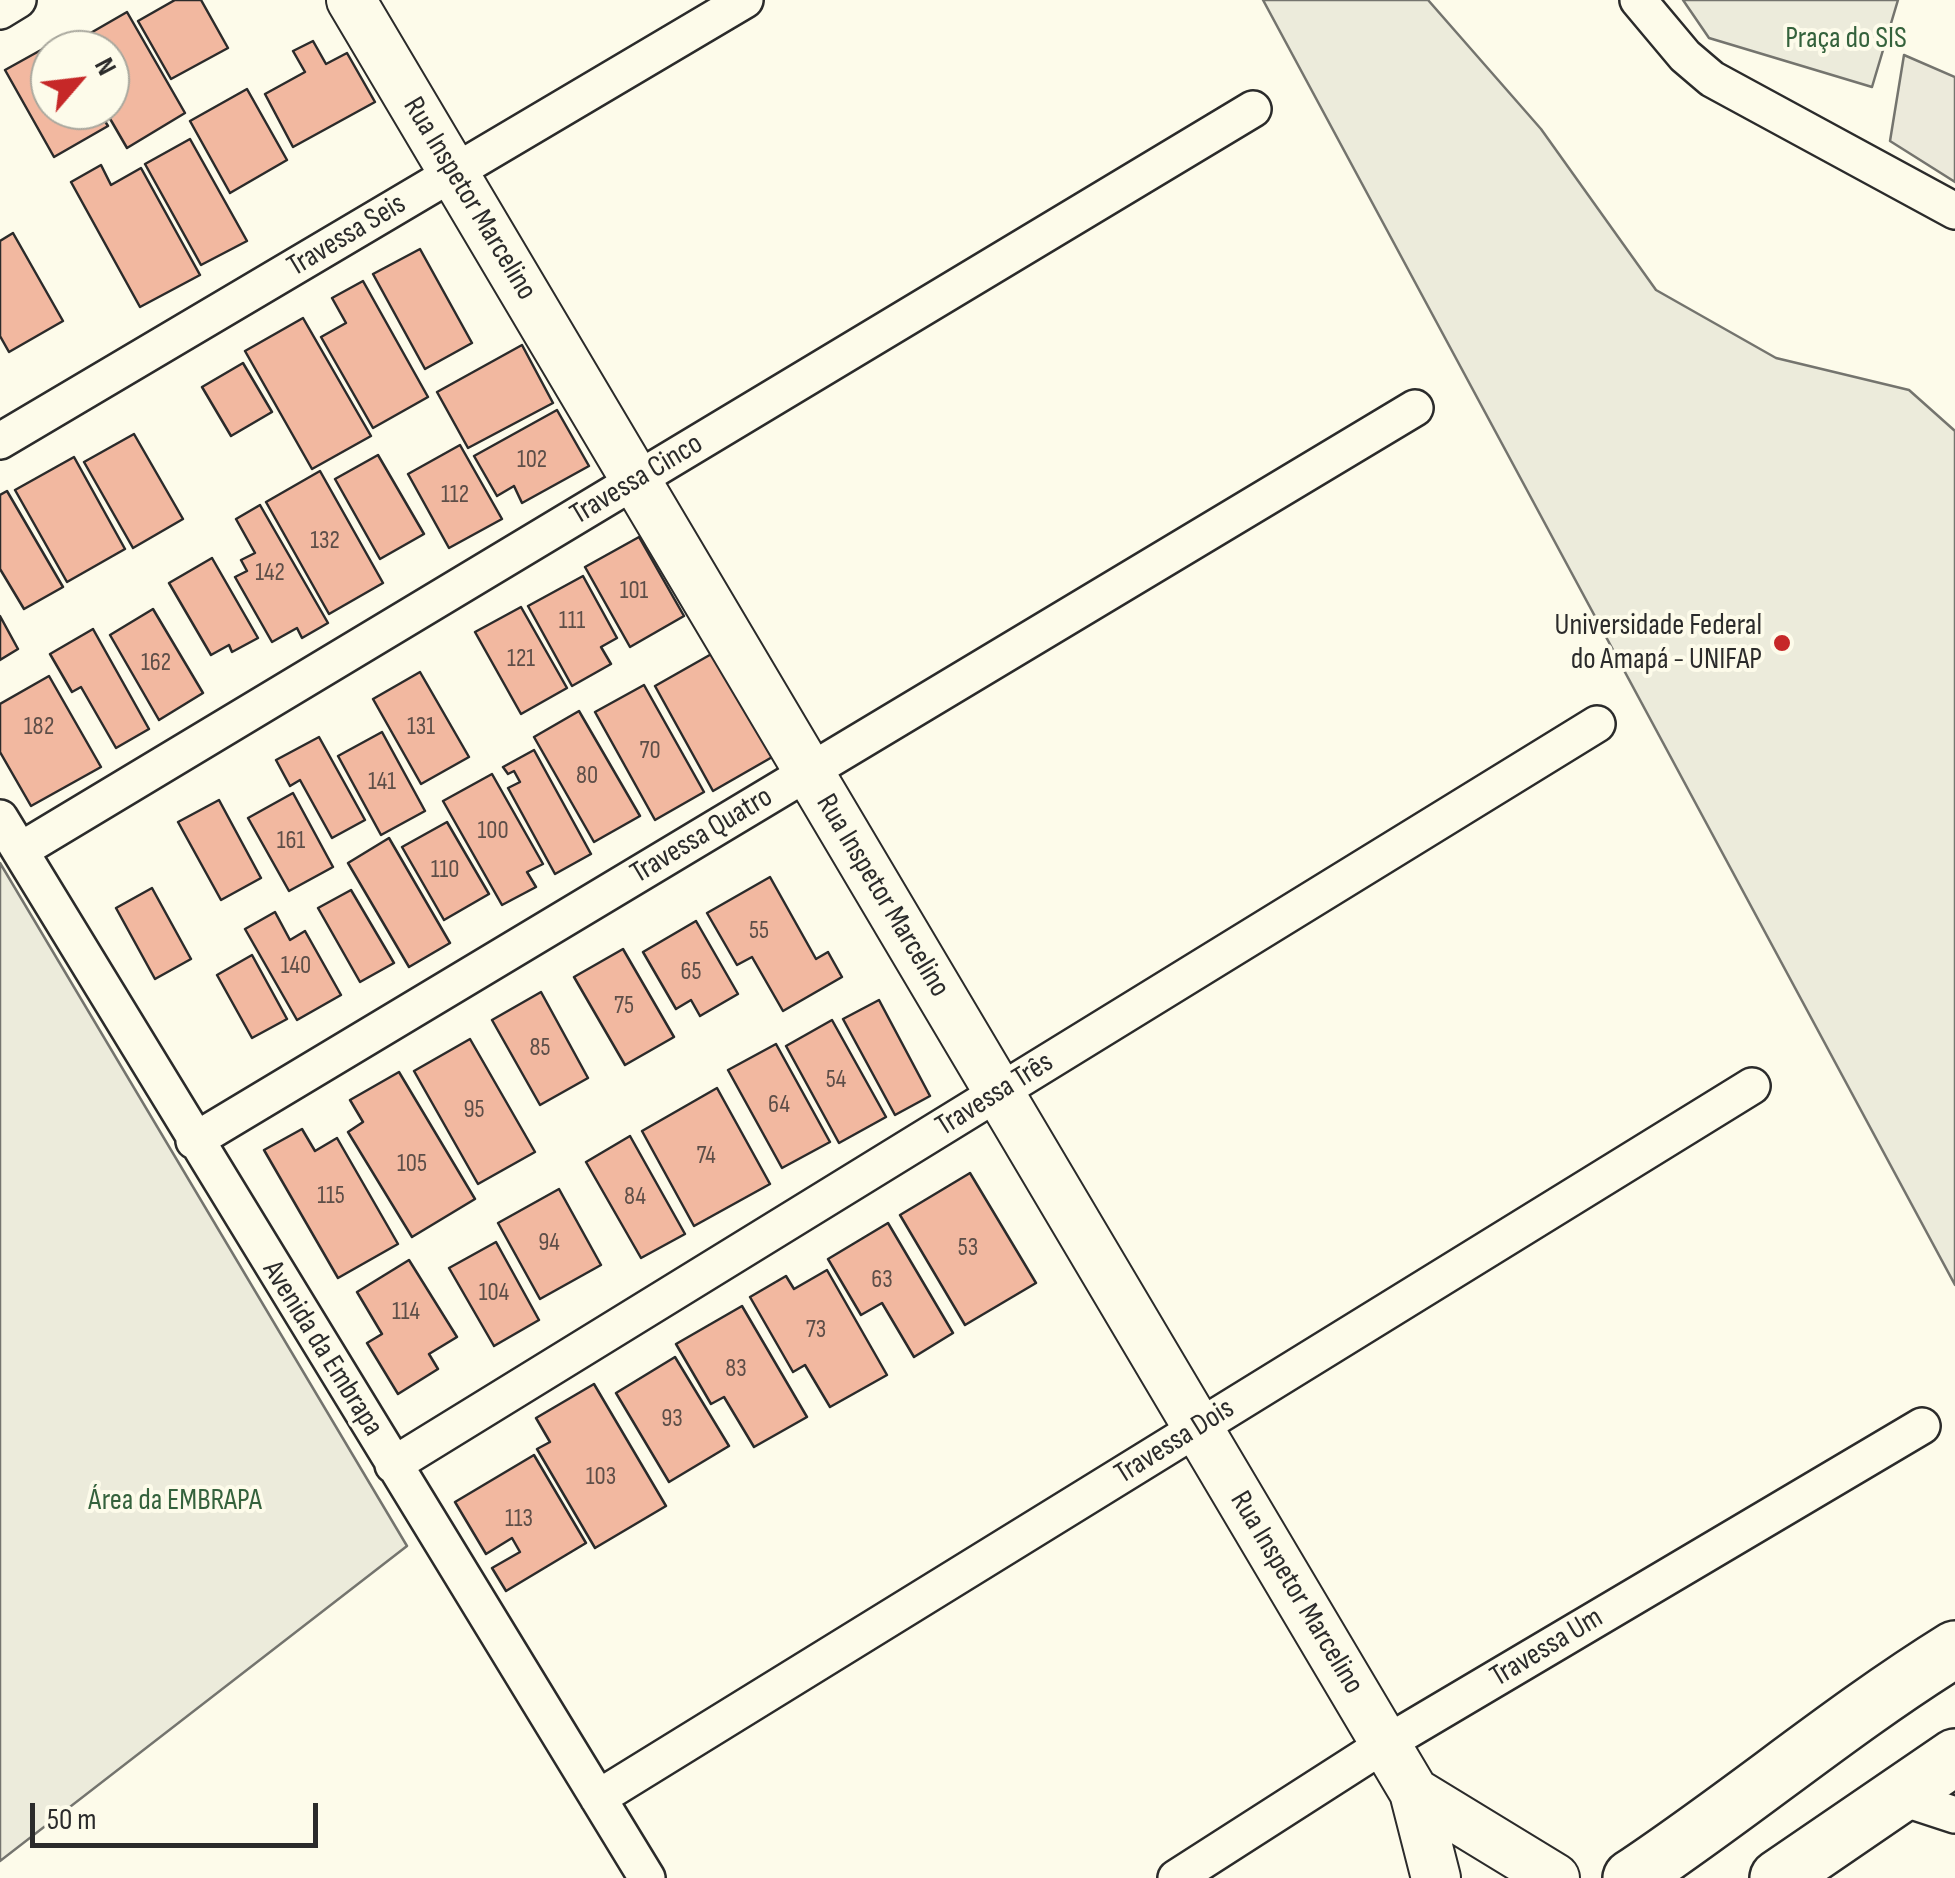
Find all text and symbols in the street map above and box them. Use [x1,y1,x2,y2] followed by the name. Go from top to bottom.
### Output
[1785,21,1907,57] park label: Praça do SIS
[30,30,130,130] north arrow
[87,52,123,81] text: N
[394,91,544,307] street label: Rua Inspetor Marcelino
[281,187,413,285] street label: Travessa Seis
[564,427,710,533] street label: Travessa Cinco
[517,446,547,476] house number: 102
[441,481,469,511] house number: 112
[310,527,340,557] house number: 132
[255,559,285,589] house number: 142
[620,577,648,607] house number: 101
[559,607,585,637] house number: 111
[1555,608,1762,678] place label: Universidade Federal do Amapá - UNIFAP
[1771,632,1793,654] marker: Universidade Federal do Amapá - UNIFAP
[507,645,535,675] house number: 121
[141,649,171,679] house number: 162
[24,713,54,743] house number: 182
[407,713,435,743] house number: 131
[639,737,661,767] house number: 70
[576,762,598,792] house number: 80
[368,768,396,798] house number: 141
[625,780,779,892] street label: Travessa Quatro
[807,788,957,1004] street label: Rua Inspetor Marcelino
[477,817,509,847] house number: 100
[277,827,305,857] house number: 161
[431,856,459,886] house number: 110
[749,917,769,947] house number: 55
[281,952,311,982] house number: 140
[681,958,701,988] house number: 65
[614,992,634,1022] house number: 75
[530,1034,550,1064] house number: 85
[930,1045,1060,1145] street label: Travessa Três
[826,1066,846,1096] house number: 54
[768,1091,790,1121] house number: 64
[463,1096,485,1126] house number: 95
[696,1142,716,1172] house number: 74
[397,1150,427,1180] house number: 105
[317,1182,345,1212] house number: 115
[624,1183,646,1213] house number: 84
[538,1229,560,1259] house number: 94
[958,1234,978,1264] house number: 53
[254,1255,390,1443] street label: Avenida da Embrapa
[871,1266,893,1296] house number: 63
[479,1279,509,1309] house number: 104
[392,1298,420,1328] house number: 114
[806,1316,826,1346] house number: 73
[725,1355,747,1385] house number: 83
[1109,1391,1241,1493] street label: Travessa Dois
[661,1405,683,1435] house number: 93
[586,1463,616,1493] house number: 103
[88,1483,262,1519] park label: Área da EMBRAPA
[1221,1485,1371,1701] street label: Rua Inspetor Marcelino
[505,1505,533,1535] house number: 113
[1484,1601,1610,1695] street label: Travessa Um
[35,1783,322,1845] scale bar
[47,1802,96,1838] text: 50 m

